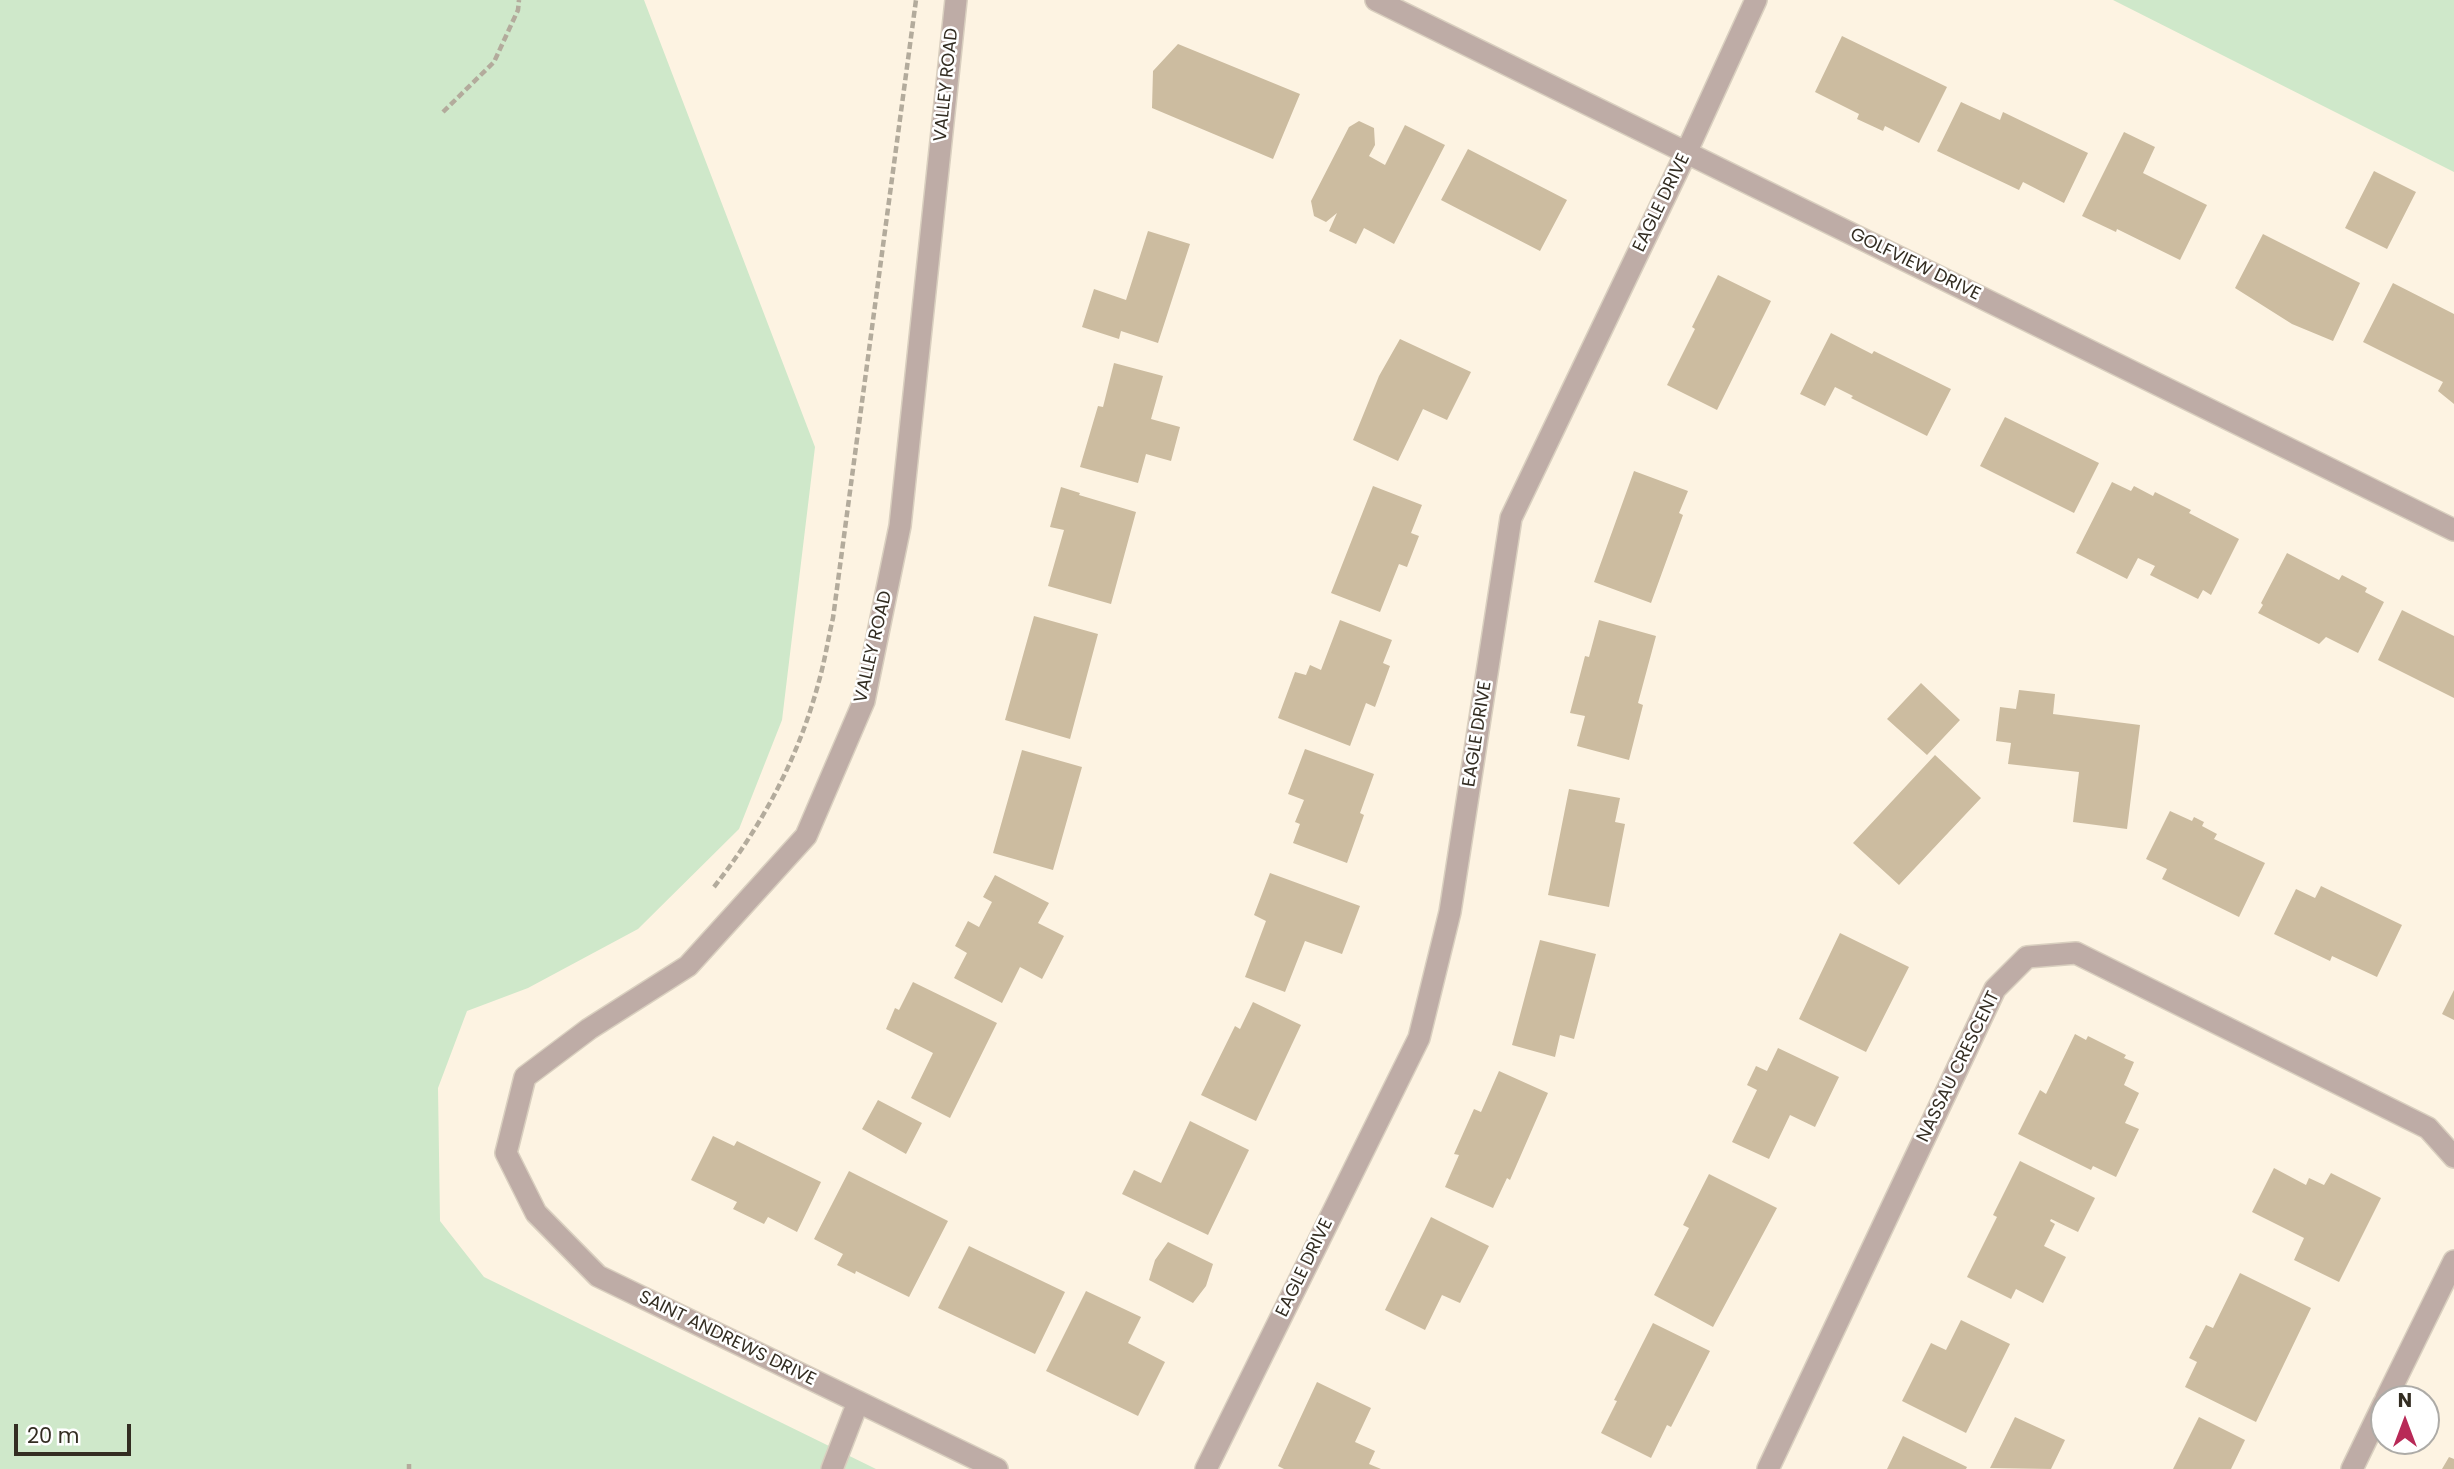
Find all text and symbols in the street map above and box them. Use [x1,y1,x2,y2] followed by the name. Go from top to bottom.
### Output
[930,27,964,143] street label: VALLEY ROAD
[1629,150,1695,256] street label: EAGLE DRIVE
[1846,224,1984,306] street label: GOLFVIEW DRIVE
[851,589,897,705] street label: VALLEY ROAD
[1459,680,1497,788] street label: EAGLE DRIVE
[1913,988,2005,1146] street label: NASSAU CRESCENT
[1272,1215,1338,1321] street label: EAGLE DRIVE
[635,1287,819,1391] street label: SAINT ANDREWS DRIVE
[2370,1385,2440,1455] north arrow
[2398,1387,2412,1414] text: N
[18,1410,135,1454] scale bar
[27,1421,80,1450] text: 20 m

